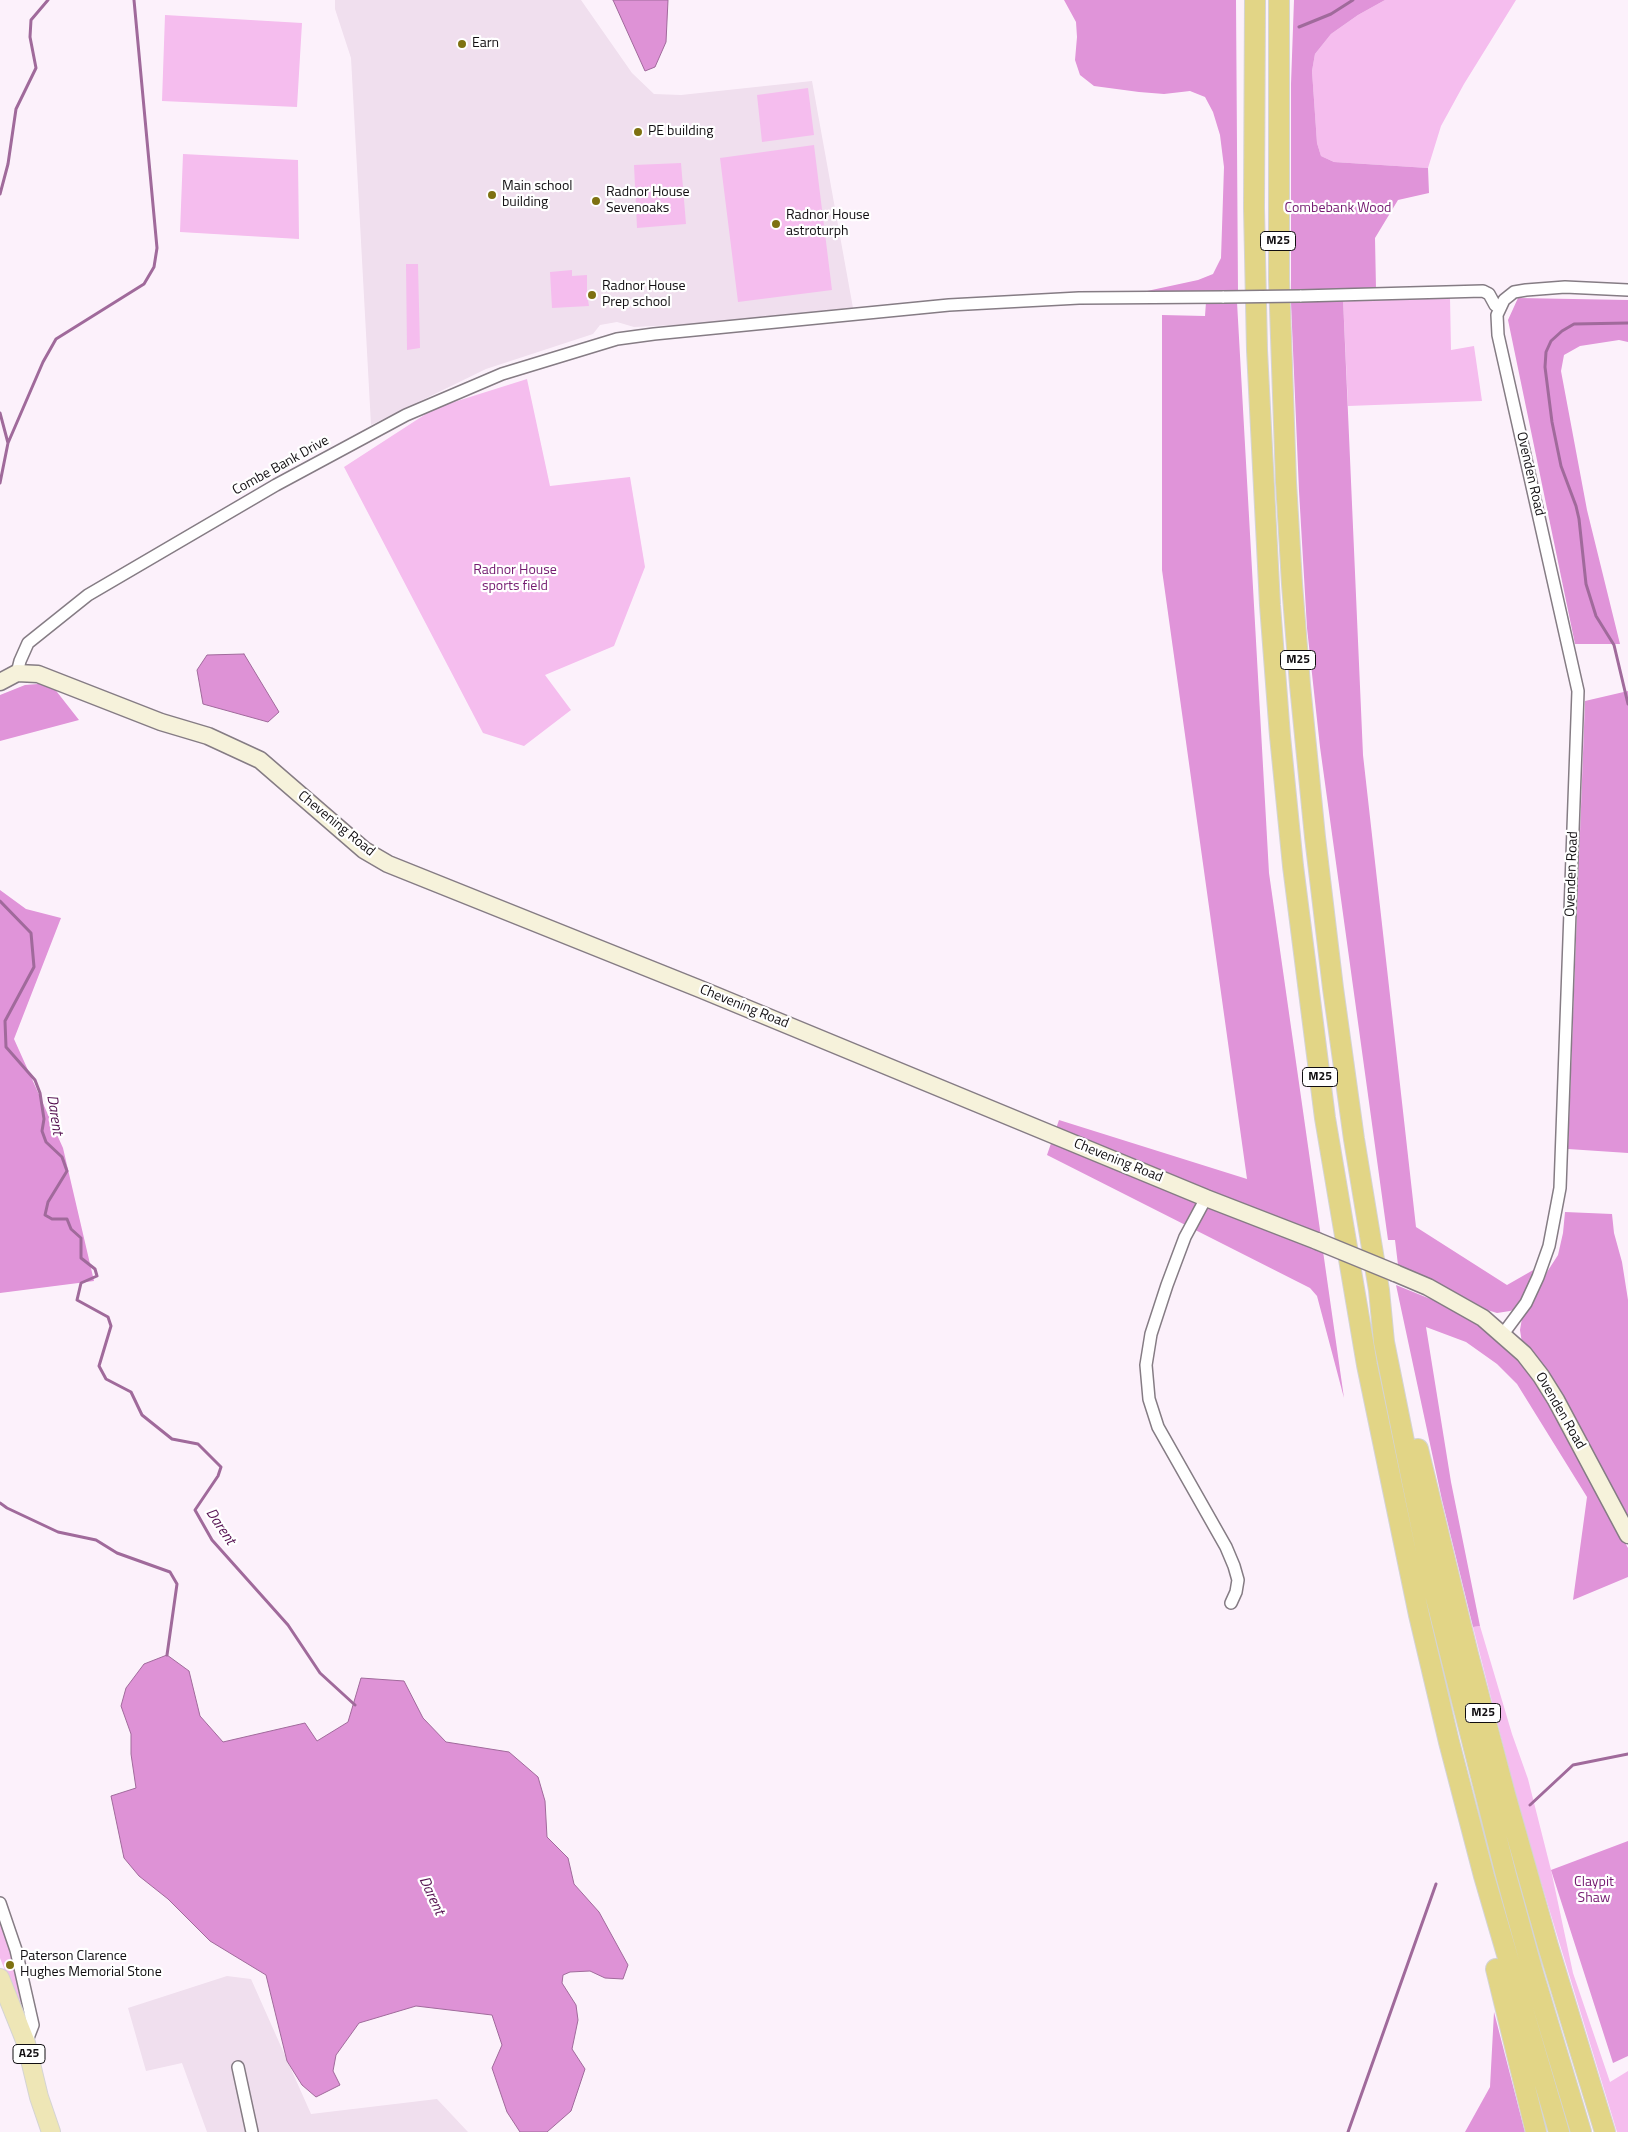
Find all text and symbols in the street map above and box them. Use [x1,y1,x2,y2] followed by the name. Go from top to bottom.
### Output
[472,36,499,52] place label: Earn
[456,38,468,50] marker: Earn
[648,124,713,140] place label: PE building
[632,126,644,138] marker: PE building
[502,179,573,212] place label: Main school building
[606,185,690,218] place label: Radnor House Sevenoaks
[486,189,498,201] marker: Main school building
[590,195,602,207] marker: Radnor House Sevenoaks
[1284,201,1392,217] park label: Combebank Wood
[786,208,870,240] place label: Radnor House astroturph
[770,218,782,230] marker: Radnor House astroturph
[1260,232,1296,250] road number: M25
[602,279,686,312] place label: Radnor House Prep school
[586,289,598,301] marker: Radnor House Prep school
[1512,430,1548,518] street label: Ovenden Road
[230,433,332,499] street label: Combe Bank Drive
[473,563,557,596] park label: Radnor House sports field
[1280,650,1316,670] road number: M25
[294,788,378,860] street label: Chevening Road
[1562,831,1582,917] street label: Ovenden Road
[697,982,791,1032] street label: Chevening Road
[1302,1068,1338,1086] road number: M25
[42,1094,66,1136] water label: Darent
[1071,1136,1165,1186] street label: Chevening Road
[1531,1370,1589,1452] street label: Ovenden Road
[201,1505,239,1549] water label: Darent
[1466,1704,1500,1722] road number: M25
[414,1874,448,1918] water label: Darent
[1574,1875,1614,1908] park label: Claypit Shaw
[20,1949,162,1981] place label: Paterson Clarence Hughes Memorial Stone
[4,1959,16,1971] marker: Paterson Clarence Hughes Memorial Stone
[13,2045,45,2064] road number: A25

